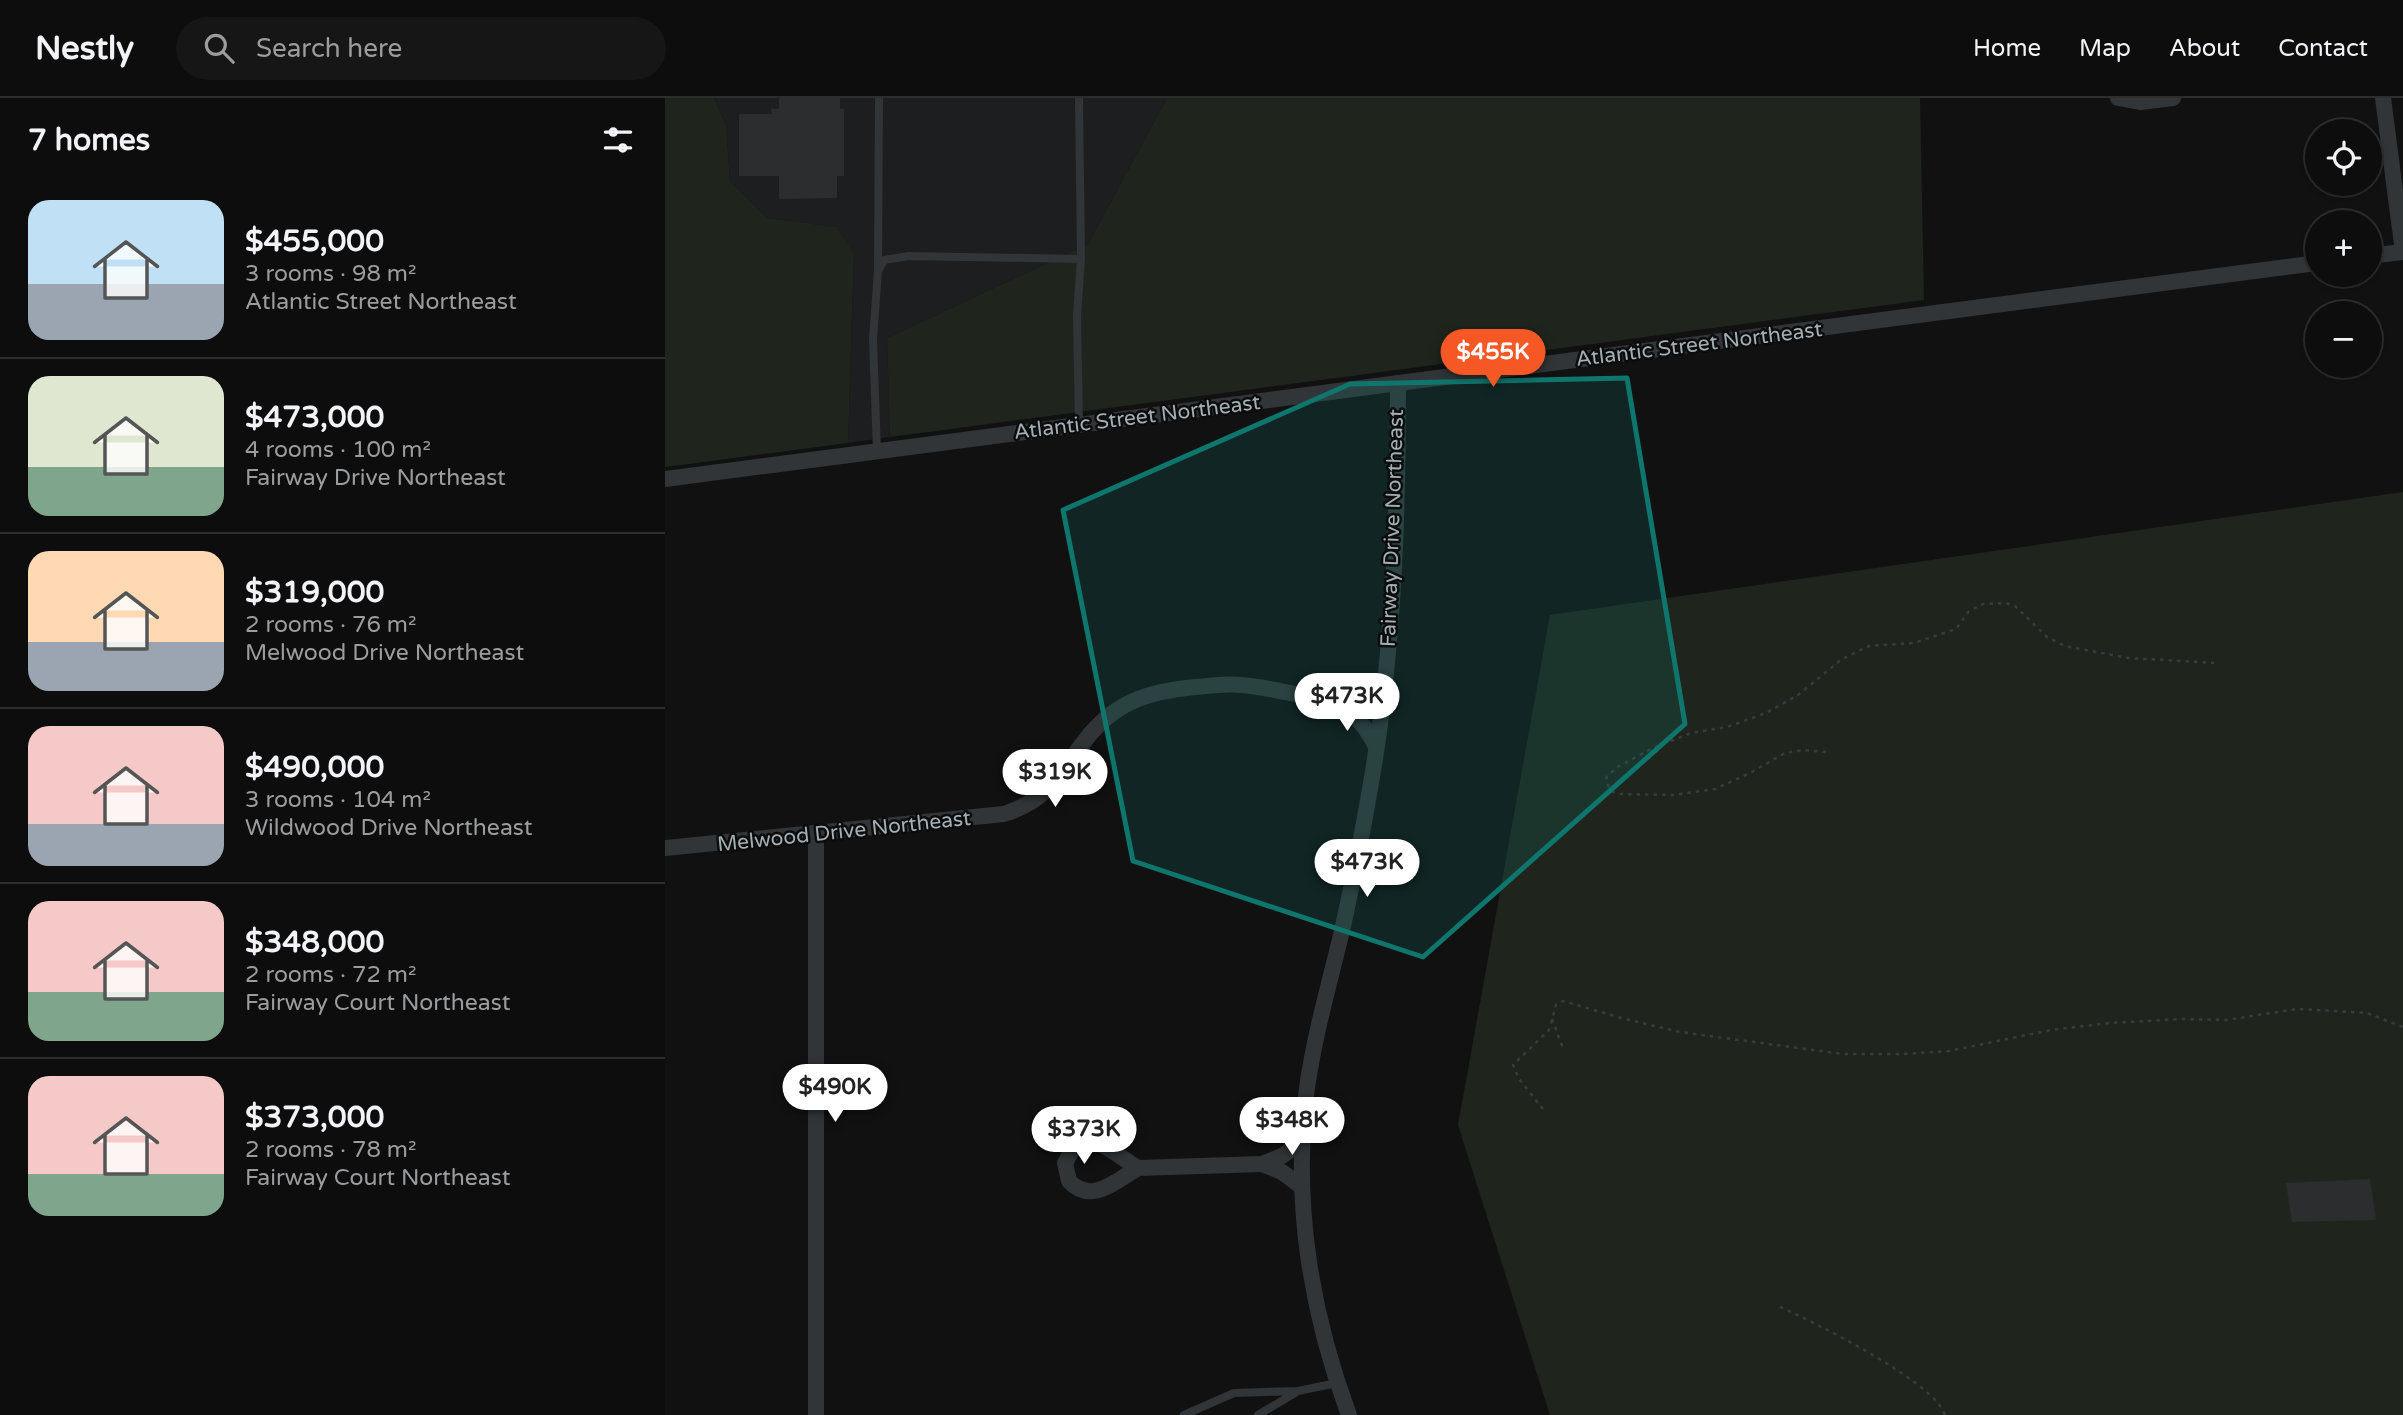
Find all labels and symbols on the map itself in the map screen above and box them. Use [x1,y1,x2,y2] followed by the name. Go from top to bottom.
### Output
[1574,317,1824,372] street label: Atlantic Street Northeast
[1444,330,1542,389] pin: $455K
[1012,390,1262,445] street label: Atlantic Street Northeast
[1376,409,1409,647] street label: Fairway Drive Northeast
[1298,674,1396,733] pin: $473K
[1006,750,1104,809] pin: $319K
[716,806,972,857] street label: Melwood Drive Northeast
[1318,840,1416,899] pin: $473K
[786,1065,884,1124] pin: $490K
[1243,1098,1341,1157] pin: $348K
[1035,1107,1133,1166] pin: $373K

